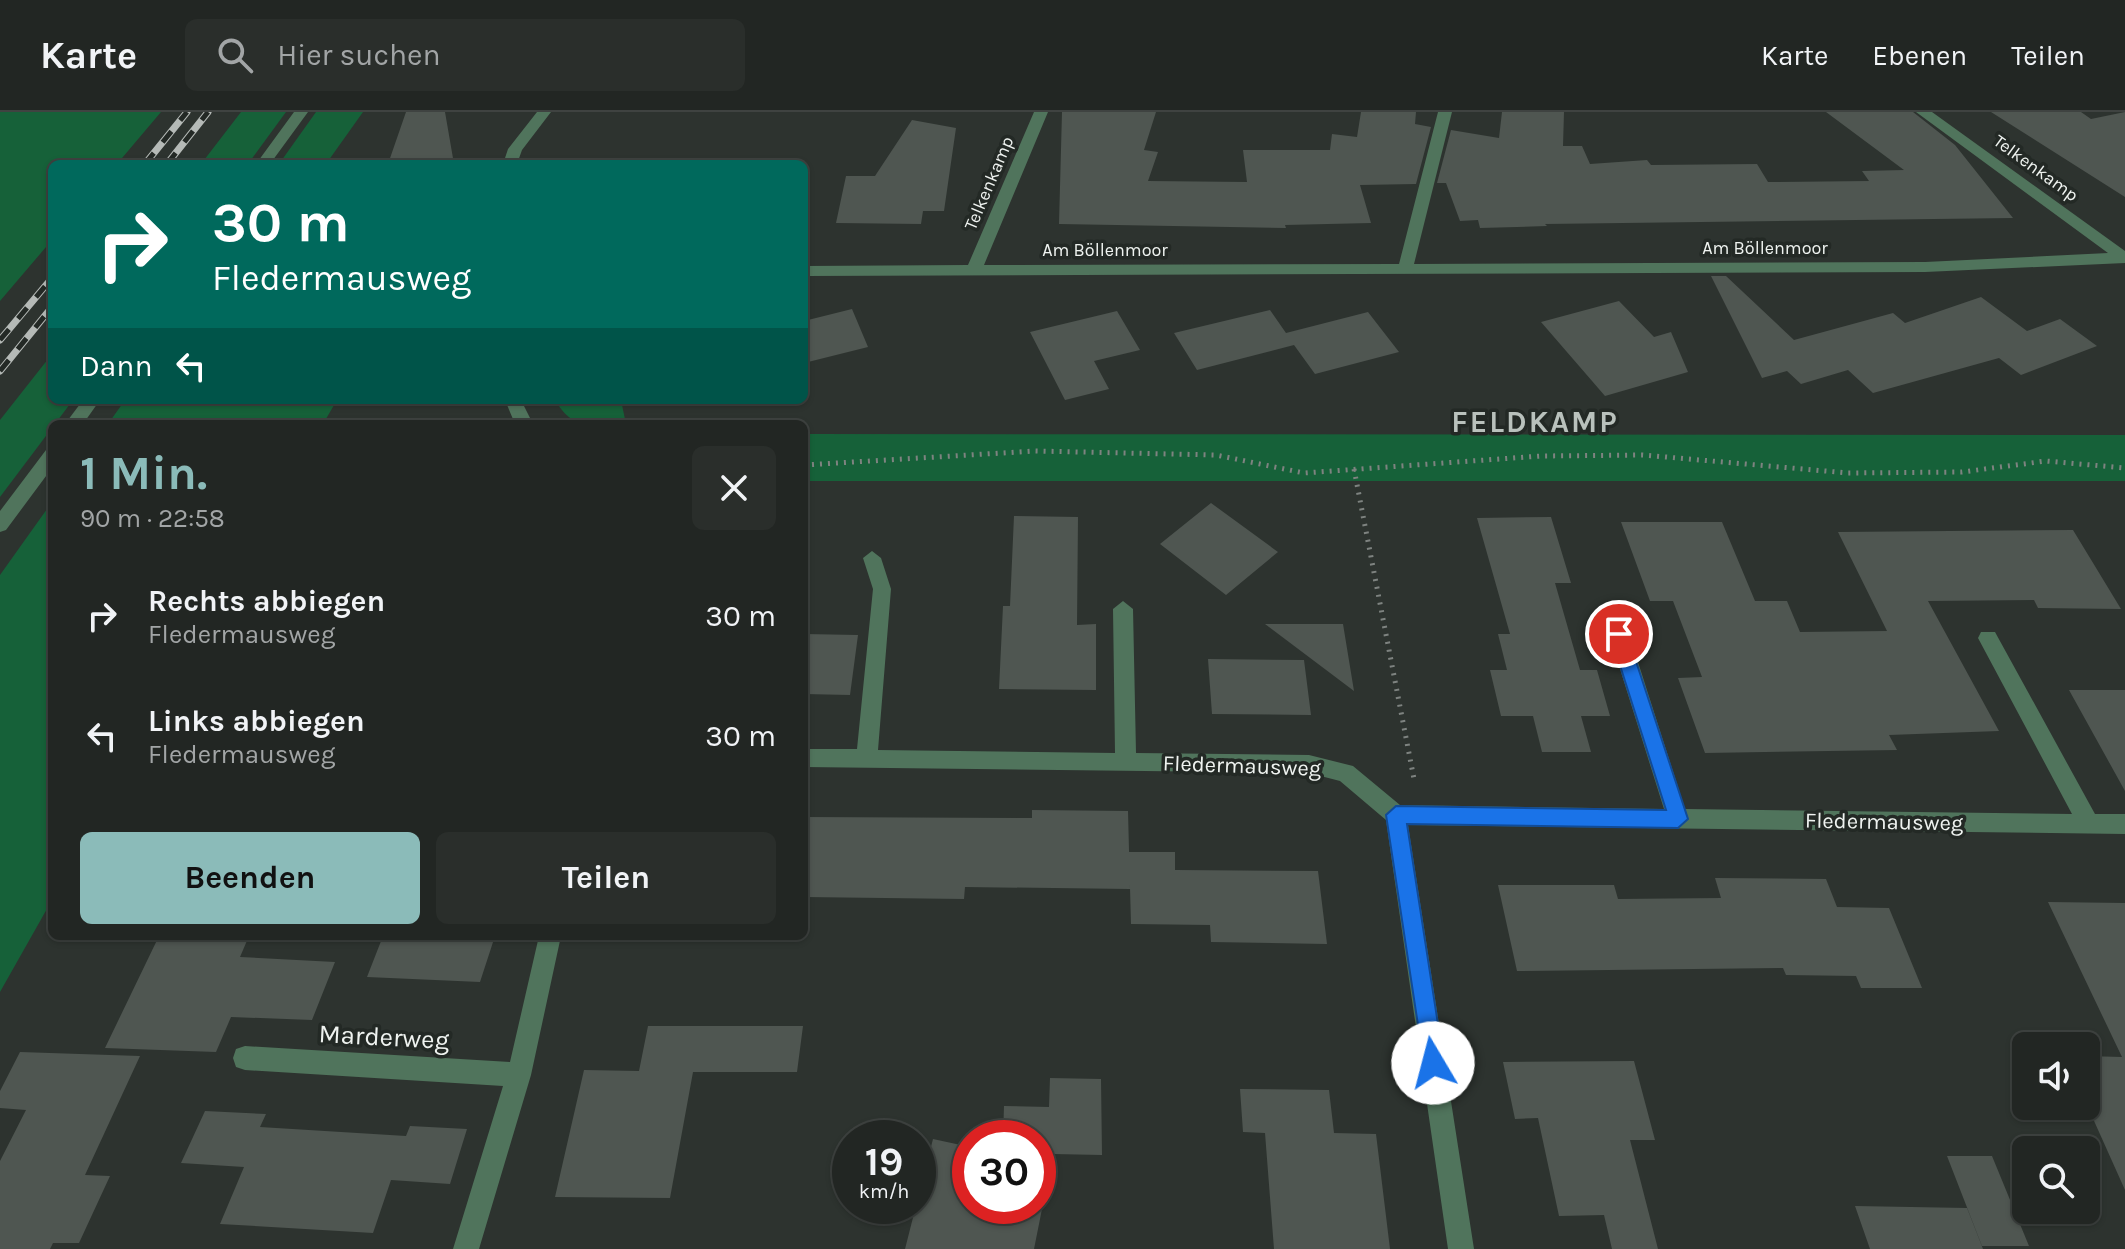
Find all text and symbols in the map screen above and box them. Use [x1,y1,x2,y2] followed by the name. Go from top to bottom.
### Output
[185,19,745,91] search box
[40,33,137,78] text: Karte
[213,33,257,77] icon: search
[277,37,441,73] text: Hier suchen
[1761,39,1828,72] text: Karte
[1872,39,1967,72] text: Ebenen
[2011,39,2085,72] text: Teilen
[1989,130,2083,206] street label: Telkenkamp
[959,133,1019,233] street label: Telkenkamp
[212,190,350,255] text: 30 m
[80,192,184,296] icon: right
[1702,237,1828,259] street label: Am Böllenmoor
[1042,239,1168,261] street label: Am Böllenmoor
[212,257,471,299] text: Fledermausweg
[169,344,213,388] icon: left
[80,348,153,384] text: Dann
[1451,404,1619,440] district label: FELDKAMP
[80,445,207,501] text: 1 Min.
[692,446,776,530] button: close
[80,503,225,534] text: 90 m · 22:58
[148,583,385,619] text: Rechts abbiegen
[80,594,124,638] icon: right
[705,598,776,634] text: 30 m
[1585,600,1653,668] pin
[1597,612,1641,656] icon: arrive
[148,619,335,650] text: Fledermausweg
[148,703,365,739] text: Links abbiegen
[80,714,124,758] icon: left
[705,718,776,754] text: 30 m
[148,739,335,770] text: Fledermausweg
[1162,750,1322,782] street label: Fledermausweg
[1805,808,1964,836] street label: Fledermausweg
[80,832,420,924] button: Beenden
[436,832,776,924] button: Teilen
[318,1018,450,1056] street label: Marderweg
[1391,1021,1475,1105] position arrow
[2012,1032,2100,1224] map controls
[2012,1032,2100,1120] button: sound
[952,1120,1056,1224] speed limit sign: 30
[2012,1136,2100,1224] button: search
[865,1138,903,1185] text: 19
[859,1180,909,1203] text: km/h

